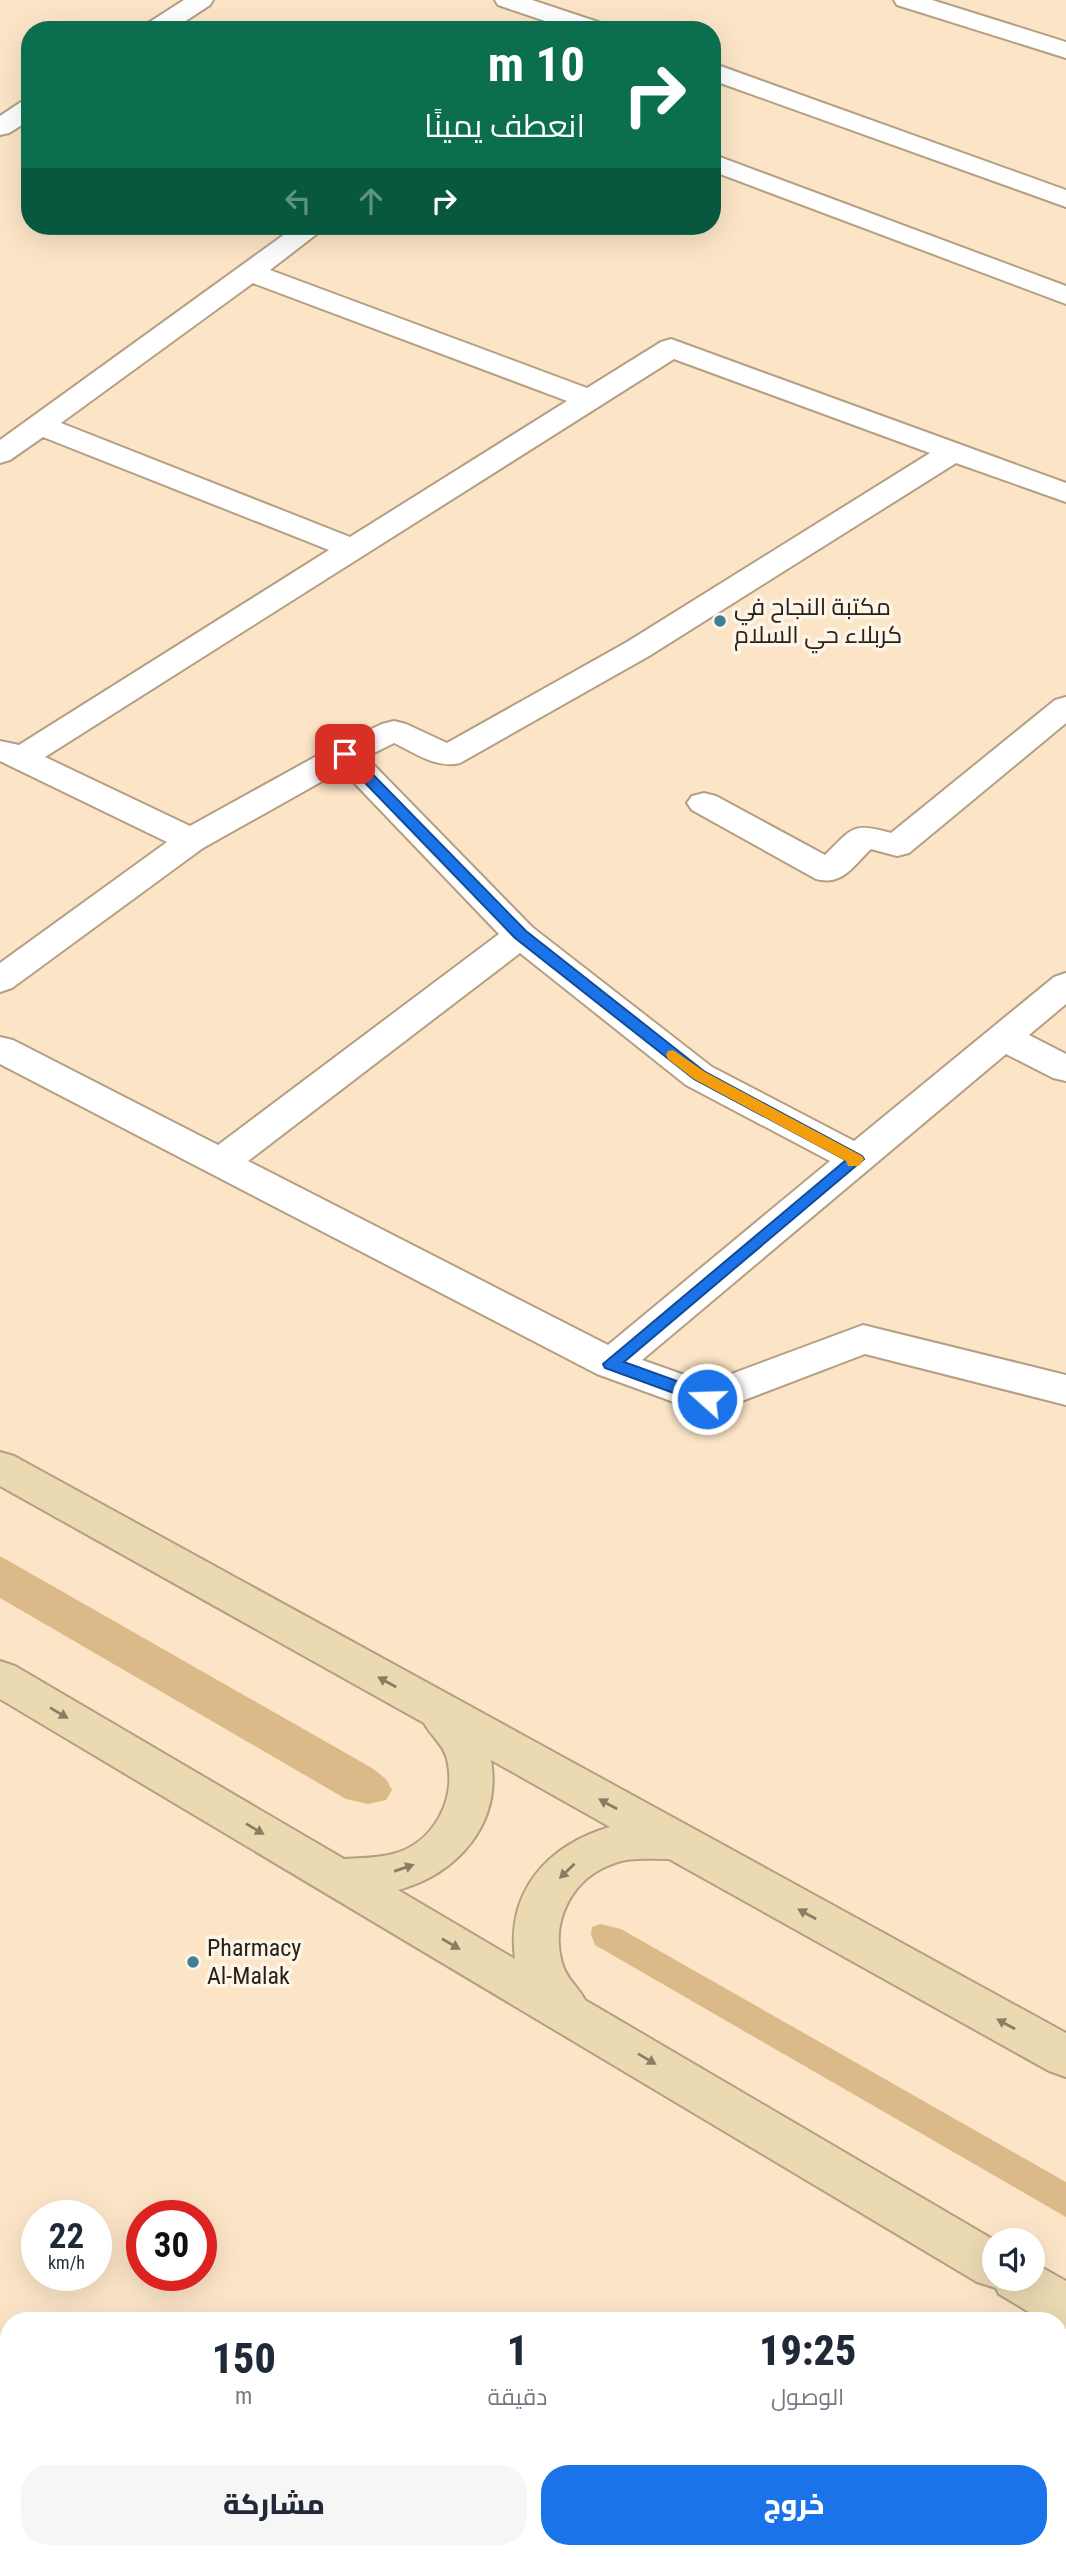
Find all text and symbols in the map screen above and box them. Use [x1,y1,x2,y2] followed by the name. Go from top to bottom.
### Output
[488,36,585,93] text: 10 m
[609,49,700,140] icon: right
[424,107,585,145] text: انعطف يمينًا
[279,182,317,220] icon: left
[352,182,390,220] icon: ahead
[425,182,463,220] icon: right
[734,593,902,654] place label: مكتبة النجاح في كربلاء حي السلام
[712,613,728,629] marker: مكتبة النجاح في كربلاء حي السلام
[315,724,375,784] pin
[326,735,364,773] icon: arrive
[670,1362,744,1436] position arrow
[377,1676,397,1688] one-way arrow
[49,1707,68,1719] one-way arrow
[598,1798,618,1810] one-way arrow
[245,1822,264,1835] one-way arrow
[393,1862,414,1873] one-way arrow
[559,1863,576,1879] one-way arrow
[797,1908,817,1920] one-way arrow
[207,1934,301,1990] place label: Pharmacy Al-Malak
[441,1938,460,1950] one-way arrow
[185,1954,201,1970] marker: Pharmacy Al-Malak
[997,2018,1016,2030] one-way arrow
[637,2053,656,2066] one-way arrow
[126,2200,217,2291] speed limit sign: 30
[49,2216,84,2257] text: 22
[982,2228,1045,2291] map controls
[982,2228,1045,2291] button: sound
[48,2252,85,2273] text: km/h
[507,2326,528,2375] text: 1
[759,2326,856,2375] text: 19:25
[212,2334,276,2383] text: 150
[235,2383,252,2410] text: m
[487,2384,547,2411] text: دقيقة
[771,2384,844,2411] text: الوصول
[21,2465,527,2545] button: مشاركة
[541,2465,1047,2545] button: خروج

